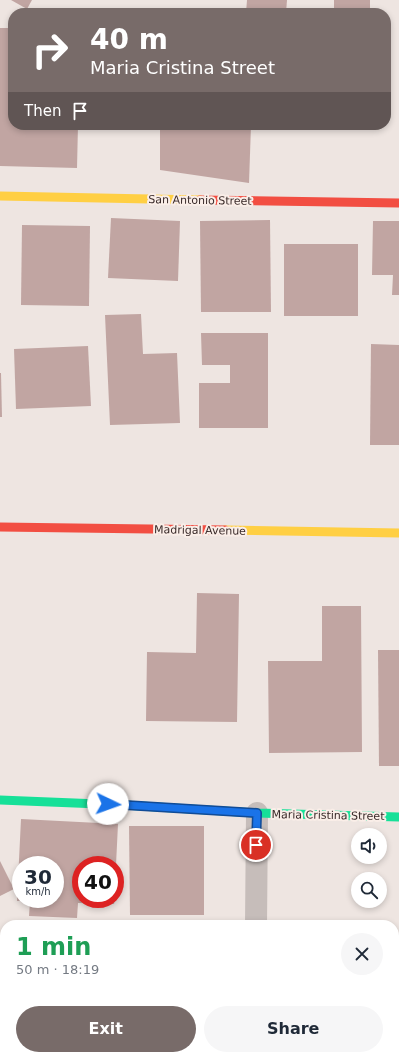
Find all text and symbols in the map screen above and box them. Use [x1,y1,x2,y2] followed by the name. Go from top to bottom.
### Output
[90,23,168,56] text: 40 m
[24,24,76,76] icon: right
[90,57,275,78] text: Maria Cristina Street
[69,100,91,122] icon: arrive
[24,102,61,120] text: Then
[148,193,252,208] street label: San Antonio Street
[154,523,246,538] street label: Madrigal Avenue
[87,783,129,825] position arrow
[271,808,385,823] street label: Maria Cristina Street
[239,828,273,862] pin
[351,828,387,908] map controls
[351,828,387,864] button: sound
[245,834,267,856] icon: arrive
[72,856,124,908] speed limit sign: 40
[24,865,52,889] text: 30
[351,872,387,908] button: search
[25,886,51,897] text: km/h
[16,933,91,961] text: 1 min
[341,933,383,975] button: close
[16,962,99,977] text: 50 m · 18:19
[16,1006,196,1052] button: Exit
[204,1006,383,1052] button: Share

